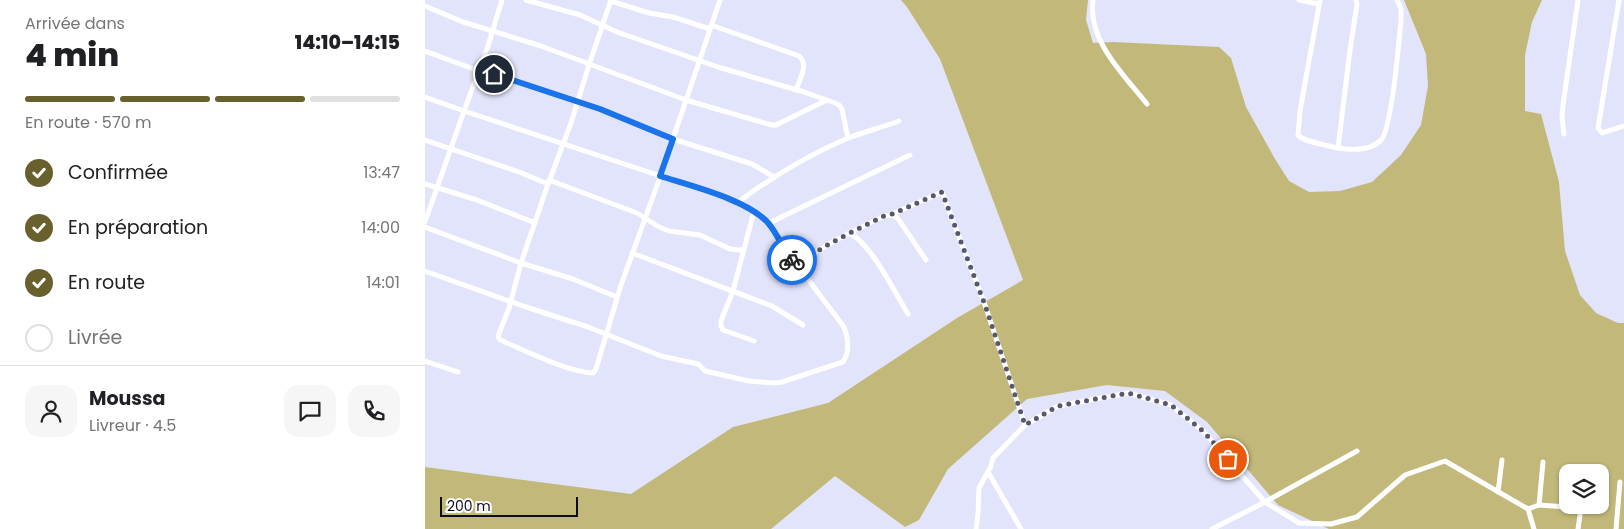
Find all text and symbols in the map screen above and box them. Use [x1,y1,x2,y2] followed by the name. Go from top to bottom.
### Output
[25,12,125,35] text: Arrivée dans
[295,29,400,56] text: 14:10–14:15
[25,32,119,77] text: 4 min
[473,53,515,95] pin
[480,60,508,88] icon: home
[25,111,151,134] text: En route · 570 m
[25,159,53,187] icon: check
[68,159,168,186] text: Confirmée
[363,161,400,184] text: 13:47
[25,214,53,242] icon: check
[68,214,208,241] text: En préparation
[361,216,400,239] text: 14:00
[767,235,817,285] courier
[778,246,806,274] icon: bike
[25,269,53,297] icon: check
[68,269,145,296] text: En route
[366,271,400,294] text: 14:01
[68,324,122,351] text: Livrée
[25,385,77,437] button: person
[89,385,165,412] text: Moussa
[284,385,336,437] button: chat
[348,385,400,437] button: phone
[89,414,176,437] text: Livreur · 4.5
[1207,438,1249,480] pin
[1214,445,1242,473] icon: bag
[1559,464,1609,514] map controls
[1559,464,1609,514] button: layers
[440,494,577,517] scale bar
[447,496,491,516] text: 200 m

